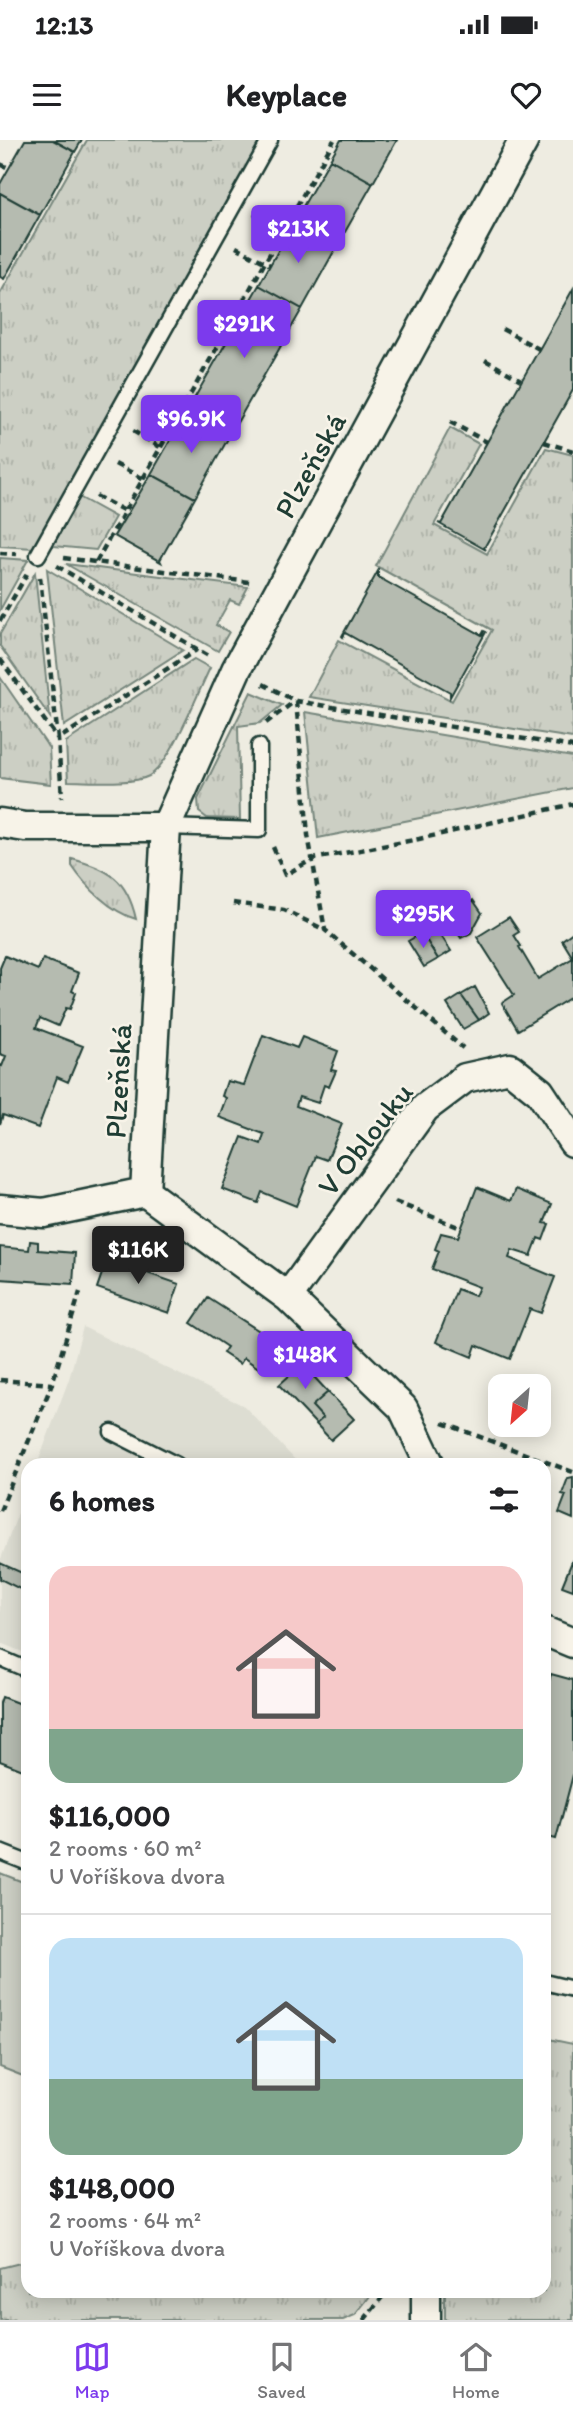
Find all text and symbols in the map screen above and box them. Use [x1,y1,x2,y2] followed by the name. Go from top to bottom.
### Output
[35,9,93,41] text: 12:13
[28,76,66,114] icon: menu
[226,76,347,114] text: Keyplace
[507,76,545,114] icon: heart
[249,206,347,265] pin: $213K
[267,214,329,242] text: $213K
[195,300,293,360] pin: $291K
[213,309,275,337] text: $291K
[134,396,248,455] pin: $96.9K
[157,404,225,432] text: $96.9K
[266,405,354,524] street label: Plzeňská
[374,890,472,950] pin: $295K
[392,899,454,927] text: $295K
[97,1022,140,1139] street label: Plzeňská
[309,1074,421,1203] street label: V Oblouku
[89,1226,187,1286] pin: $116K
[108,1235,168,1263] text: $116K
[256,1332,354,1391] pin: $148K
[273,1340,337,1368] text: $148K
[488,1374,551,1437] north arrow
[488,1374,551,1437] map controls
[485,1481,523,1519] icon: filters
[49,1482,155,1519] text: 6 homes
[223,1611,349,1737] icon: home
[49,1797,170,1834] text: $116,000
[49,1834,202,1862] text: 2 rooms · 60 m²
[49,1862,225,1890] text: U Voříškova dvora
[223,1983,349,2109] icon: home
[49,2169,175,2206] text: $148,000
[49,2206,201,2234] text: 2 rooms · 64 m²
[49,2234,225,2262] text: U Voříškova dvora
[73,2338,111,2403] tab: Map
[257,2338,306,2403] tab: Saved
[452,2338,500,2403] tab: Home

